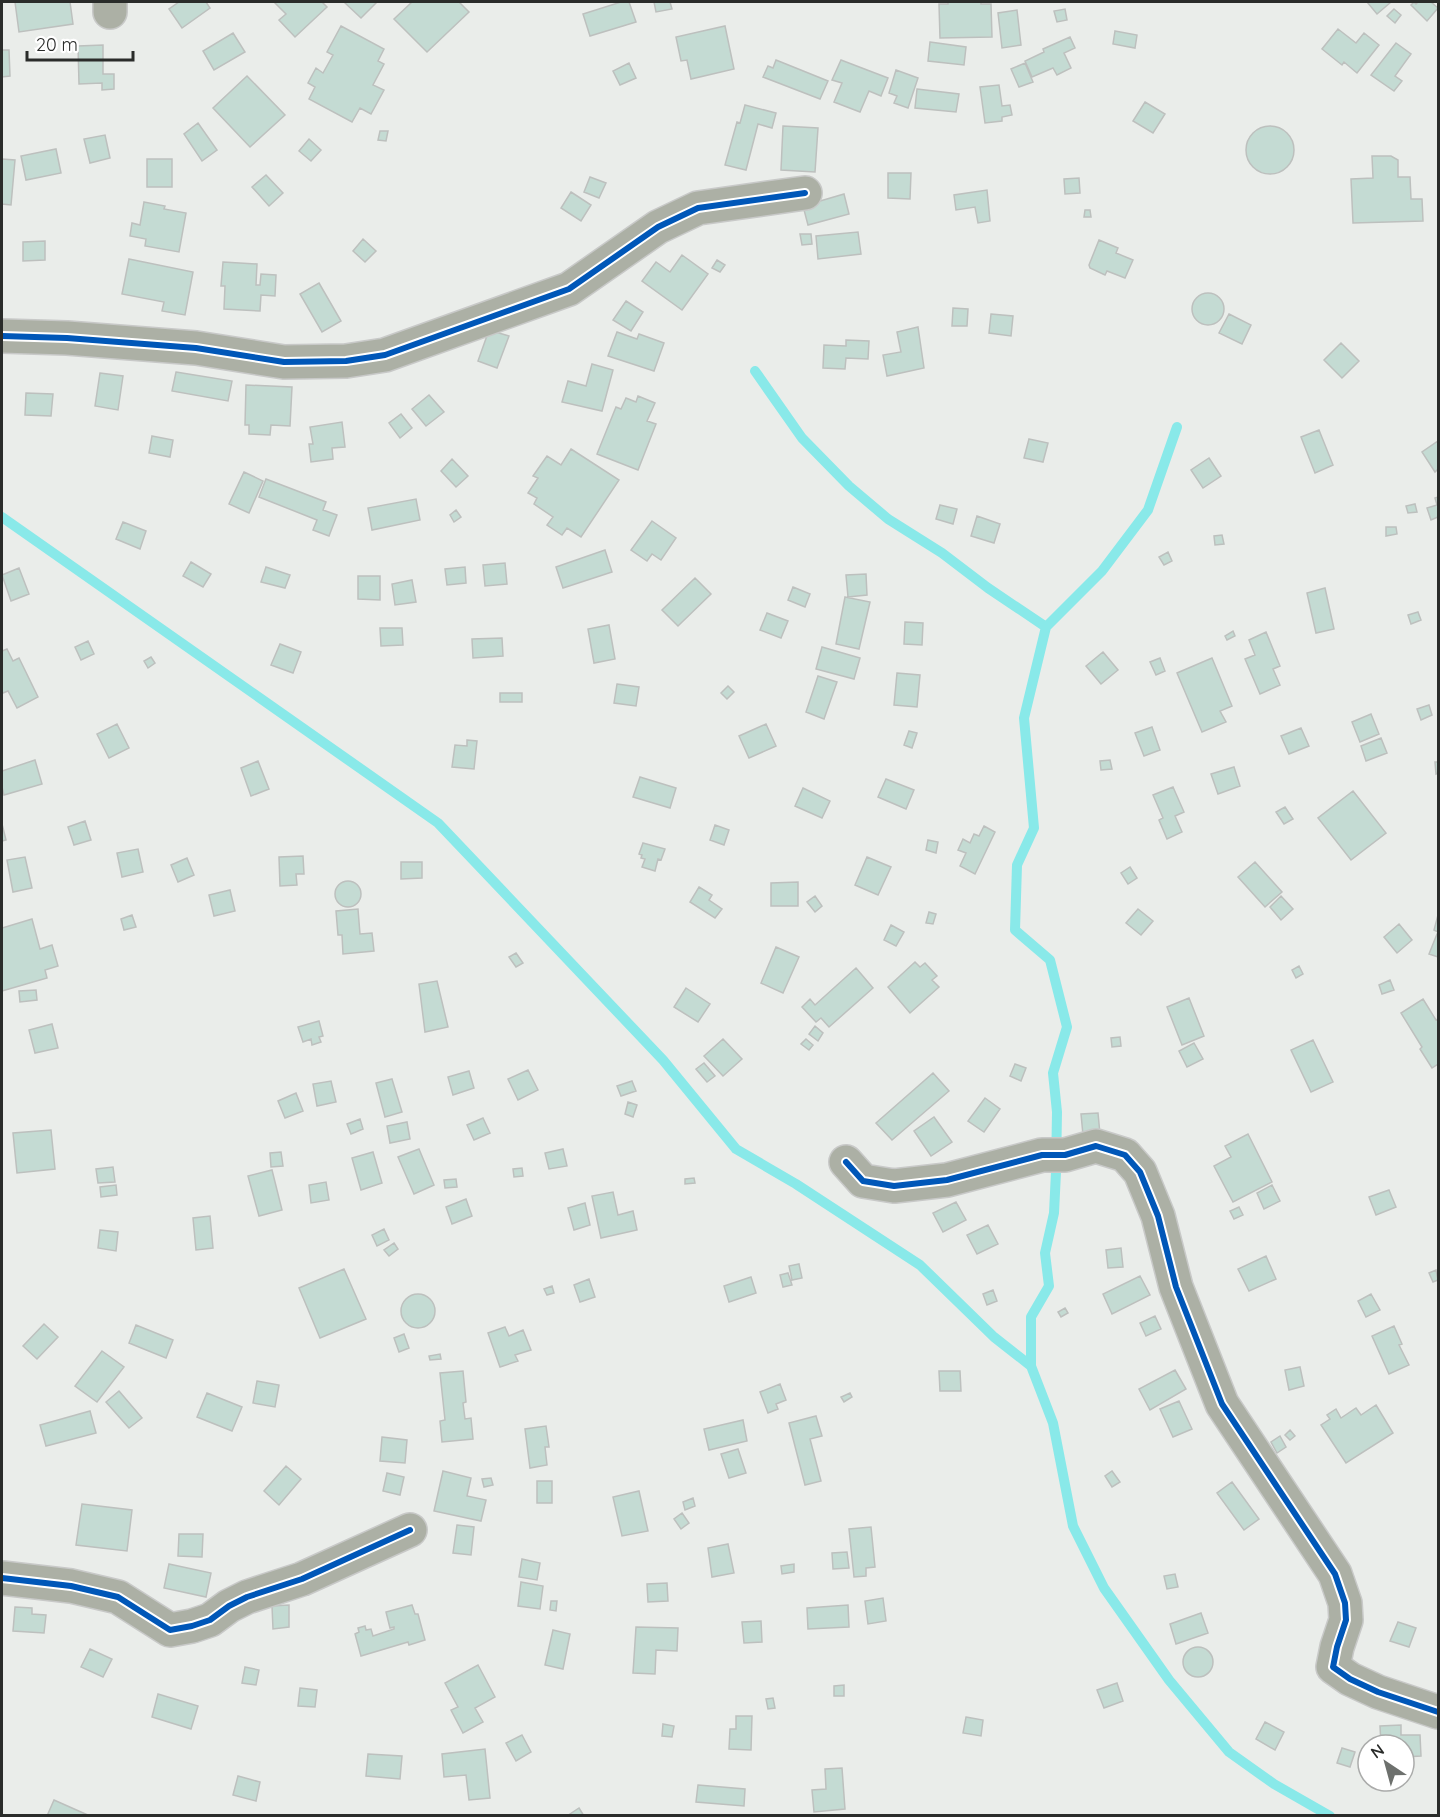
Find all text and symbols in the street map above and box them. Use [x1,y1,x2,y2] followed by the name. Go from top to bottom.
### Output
[27,24,134,62] scale bar
[36,33,78,56] text: 20 m
[1356,1733,1416,1793] north arrow
[1367,1739,1388,1762] text: N

